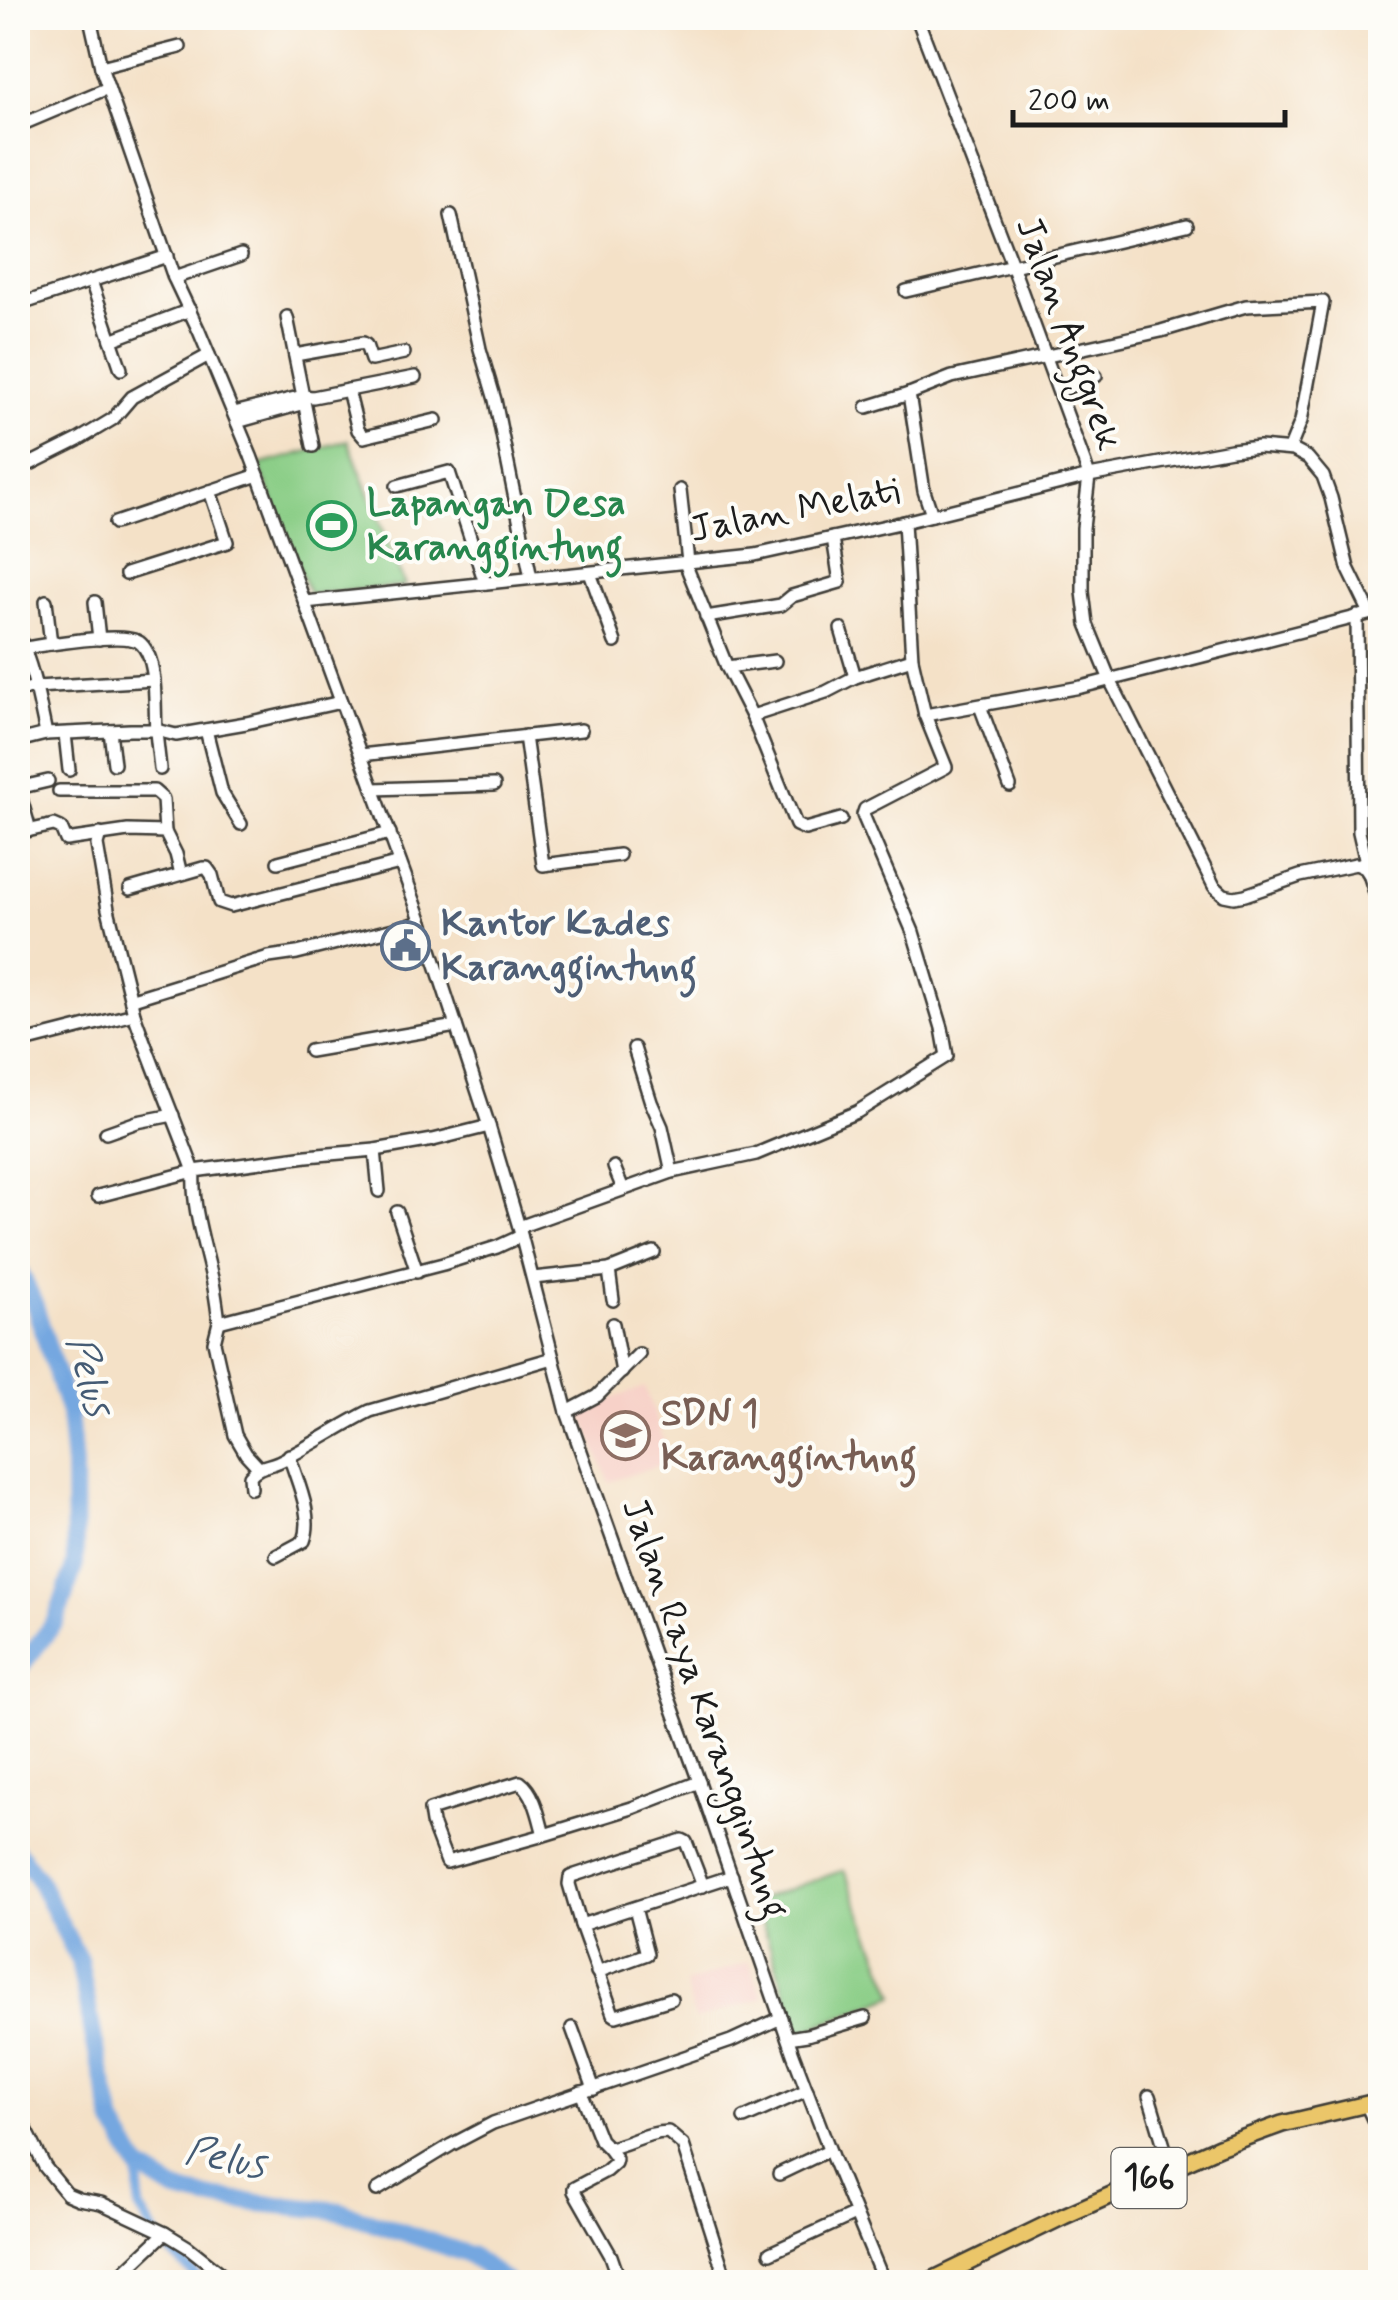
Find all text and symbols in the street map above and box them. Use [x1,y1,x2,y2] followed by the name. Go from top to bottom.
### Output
[1013,65,1286,127] scale bar
[1028,82,1110,121] text: 200 m
[999,210,1133,459] street label: Jalan Anggrek
[686,467,904,555] street label: Jalan Melati
[367,480,626,578] place label: Lapangan Desa Karanggintung
[306,500,358,552] sports icon: Lapangan Desa Karanggintung
[441,900,697,998] place label: Kantor Kades Karanggintung
[380,920,432,972] public building icon: Kantor Kades Karanggintung
[53,1331,124,1425] water label: Pelus
[661,1390,917,1488] place label: SDN 1 Karanggintung
[600,1410,652,1462] school or university icon: SDN 1 Karanggintung
[605,1492,799,1927] street label: Jalan Raya Karanggintung
[180,2125,273,2193] water label: Pelus
[1112,2148,1186,2208] road number: 166

